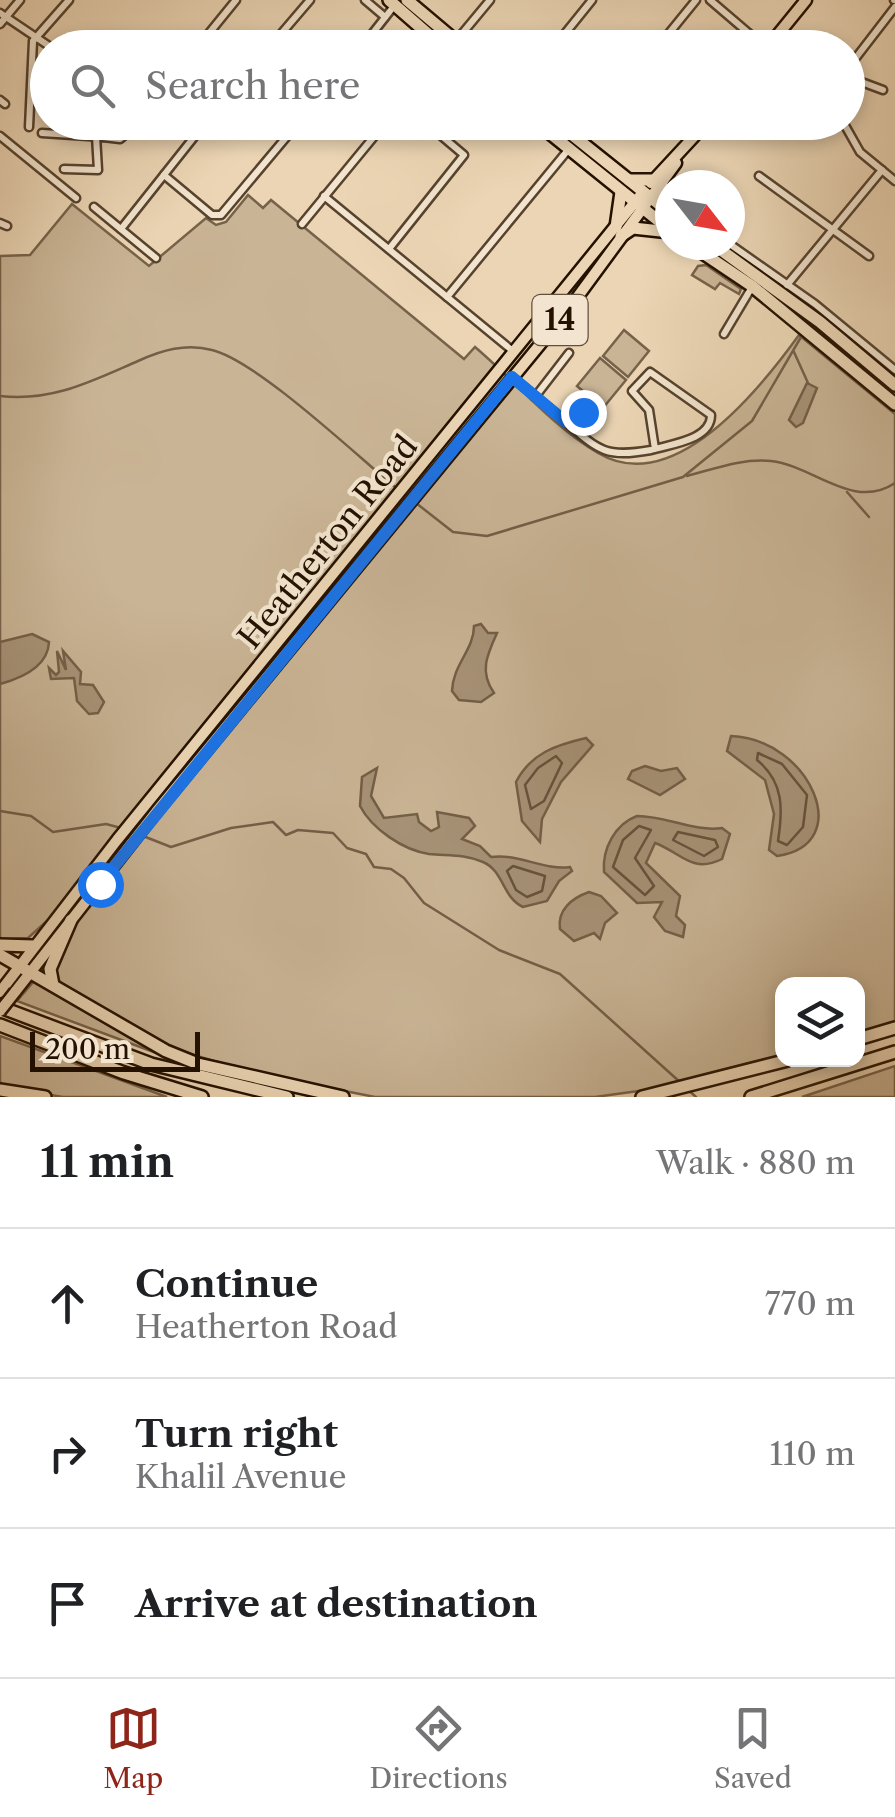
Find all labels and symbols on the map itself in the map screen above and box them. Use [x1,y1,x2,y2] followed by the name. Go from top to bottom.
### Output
[655,170,745,260] north arrow
[532,295,588,345] road number: 14
[561,390,607,436] route end
[230,427,425,656] street label: Heatherton Road
[78,862,124,908] route start
[30,1027,200,1072] scale bar

